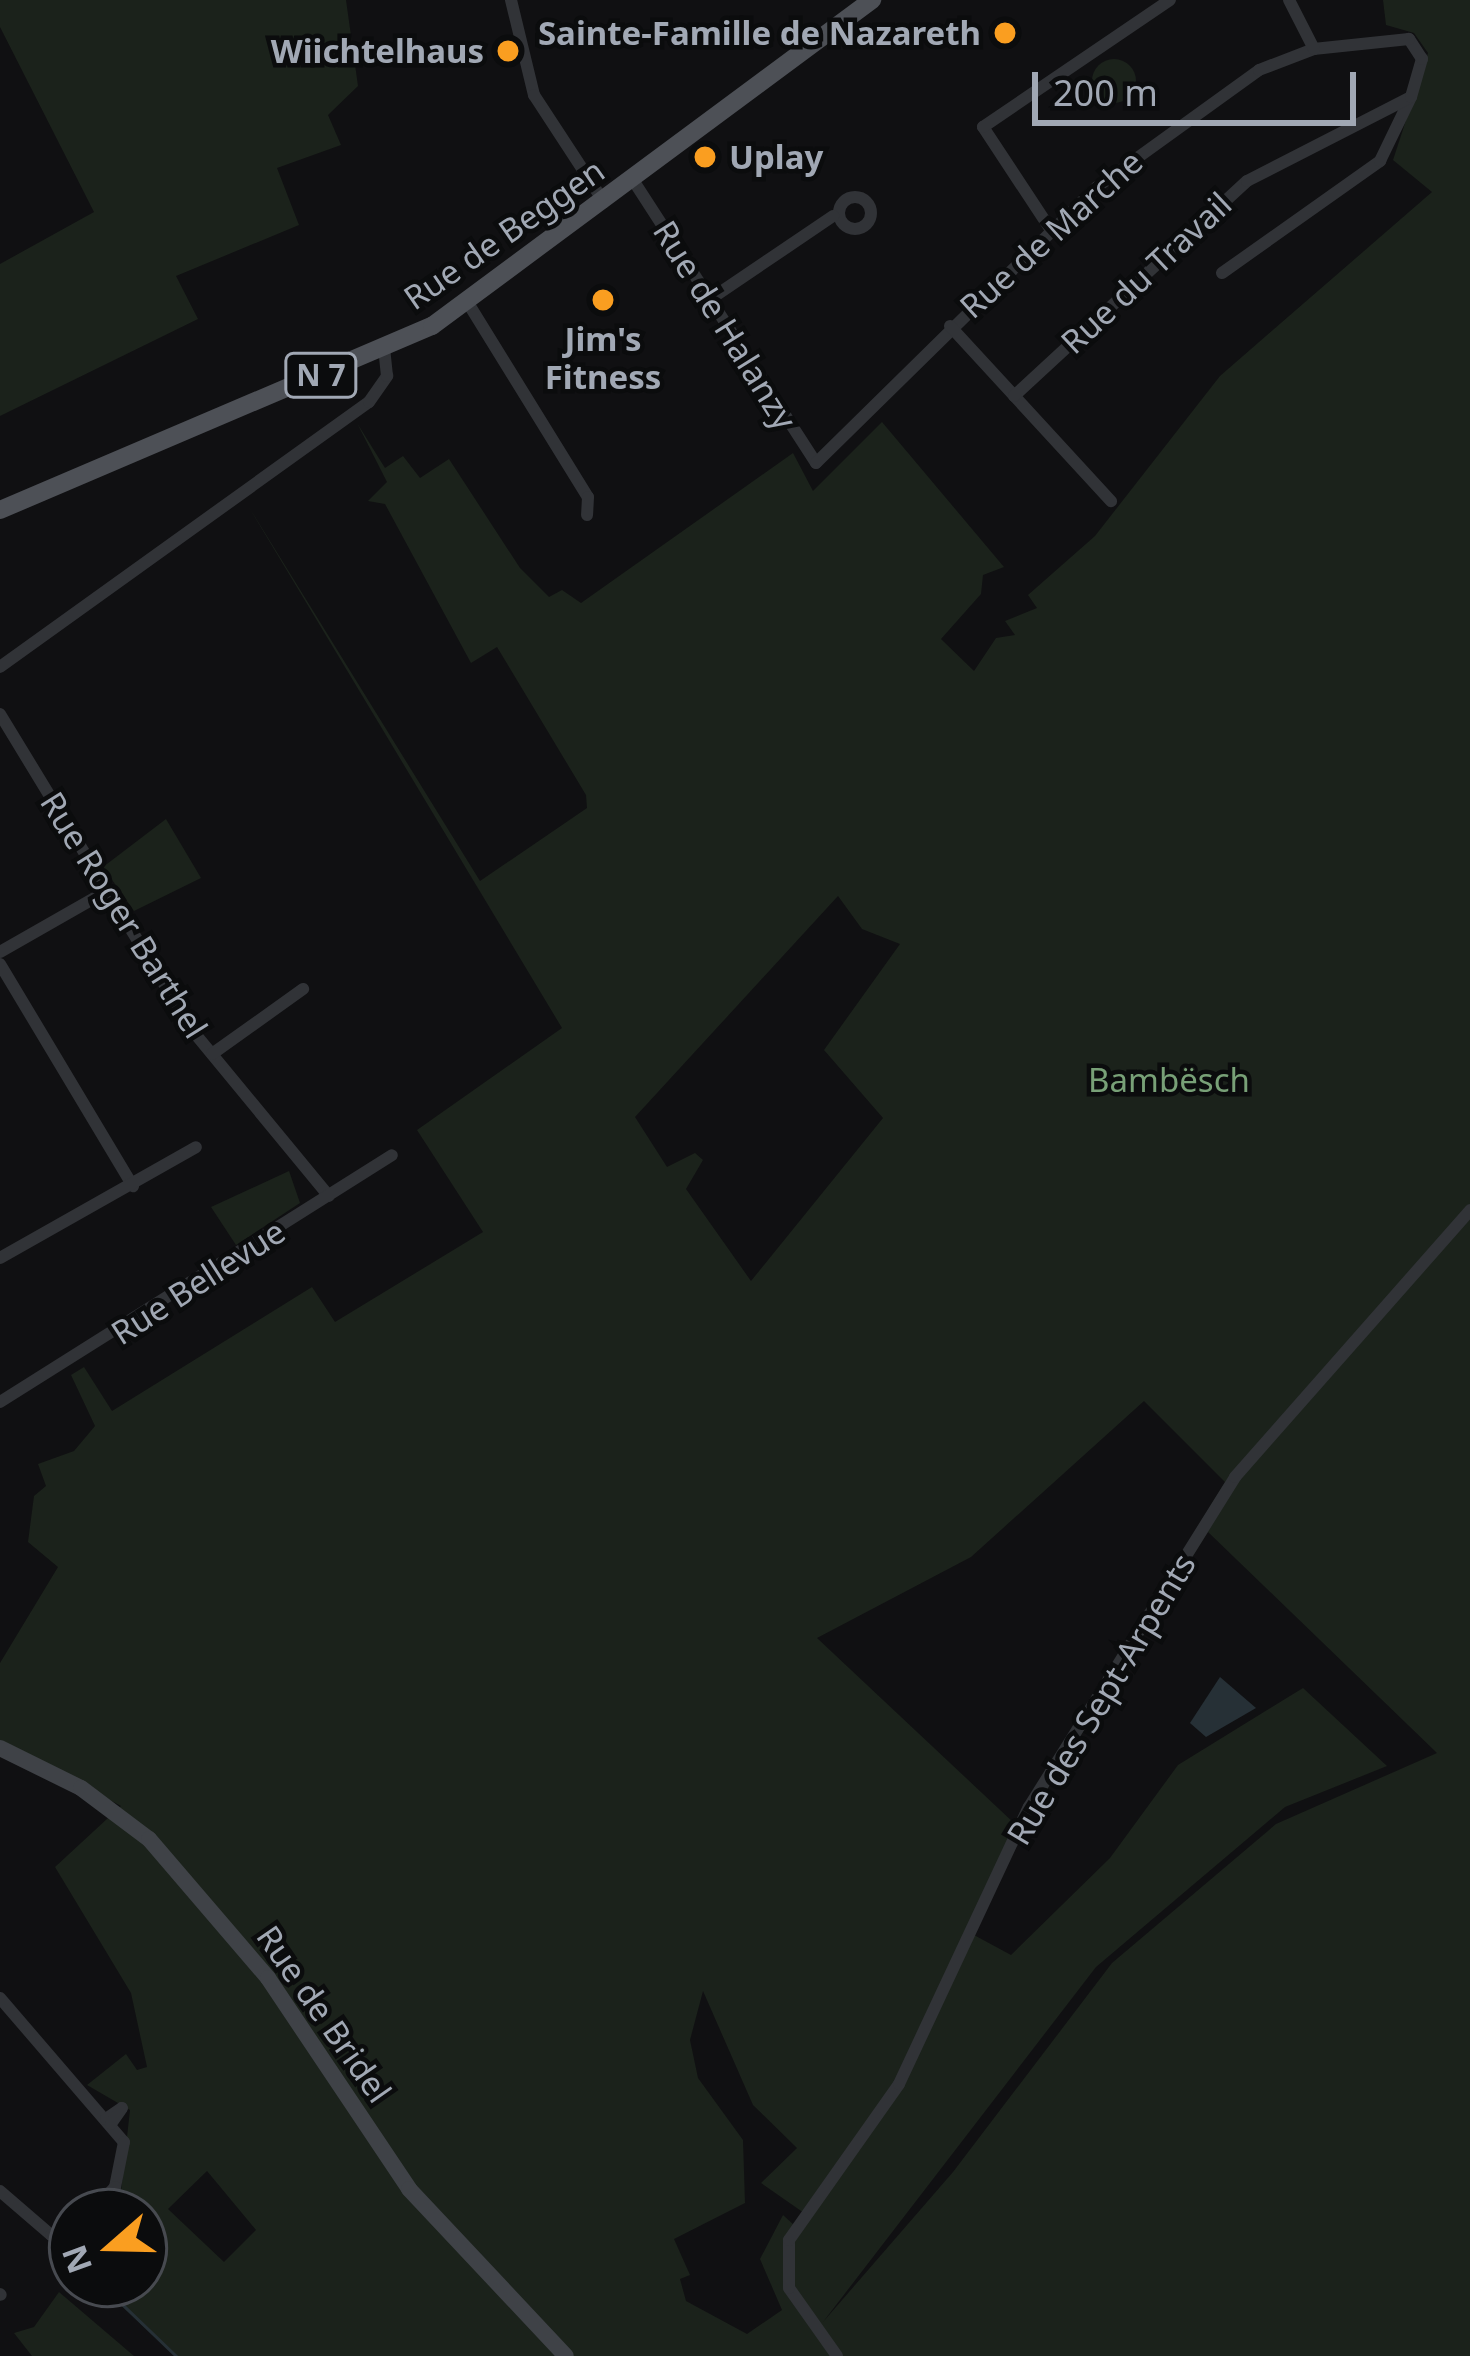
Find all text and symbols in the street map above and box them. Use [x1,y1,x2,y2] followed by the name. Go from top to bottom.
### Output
[538,13,981,53] place label: Sainte-Famille de Nazareth
[992,20,1018,46] marker: Sainte-Famille de Nazareth
[271,31,484,71] place label: Wiichtelhaus
[495,38,521,64] marker: Wiichtelhaus
[1038,48,1362,122] scale bar
[1053,68,1158,117] text: 200 m
[729,137,823,177] place label: Uplay
[952,142,1150,326] street label: Rue de Marche
[692,144,718,170] marker: Uplay
[396,150,612,318] street label: Rue de Beggen
[1053,184,1239,362] street label: Rue du Travail
[645,213,805,437] street label: Rue de Halanzy
[590,287,616,313] marker: Jim's Fitness
[545,319,661,397] place label: Jim's Fitness
[282,351,360,399] road number: N 7
[32,785,216,1045] street label: Rue Roger Barthel
[1088,1060,1250,1100] park label: Bambësch
[104,1211,292,1353] street label: Rue Bellevue
[998,1546,1204,1852] street label: Rue des Sept-Arpents
[249,1918,399,2110] street label: Rue de Bridel
[48,2188,168,2308] north arrow
[51,2239,102,2280] text: N

